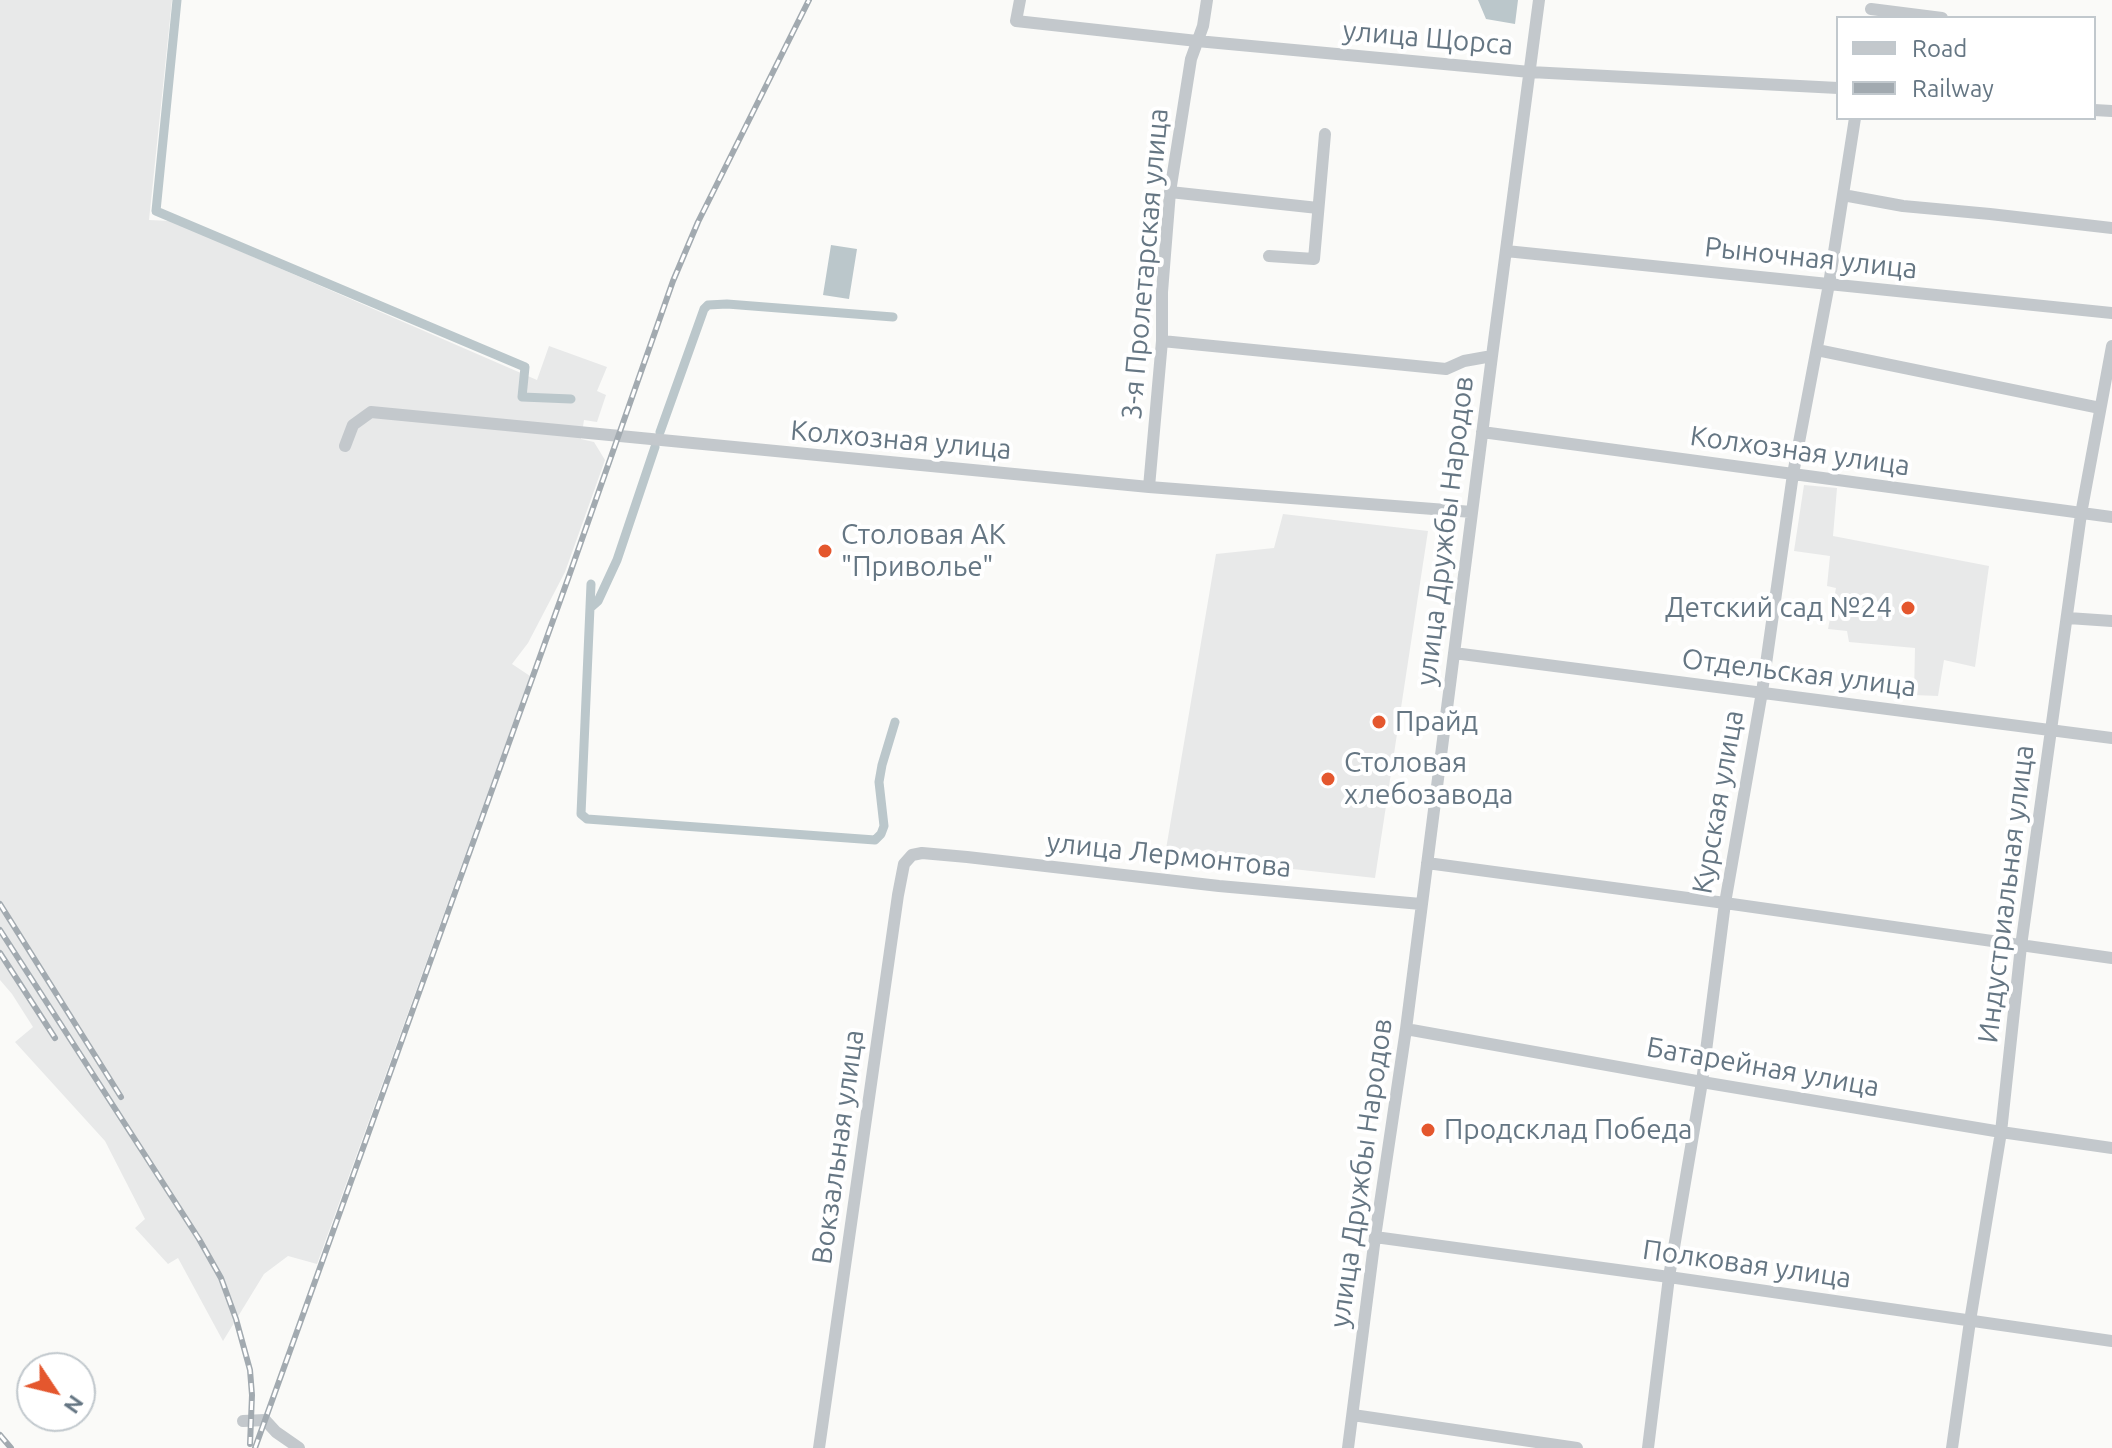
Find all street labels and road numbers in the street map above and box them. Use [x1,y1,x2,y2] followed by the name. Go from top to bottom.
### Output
[1341,14,1515,62] street label: улица Щорса
[1115,107,1175,421] street label: 3-я Пролетарская улица
[1703,230,1919,286] street label: Рыночная улица
[1409,374,1481,688] street label: улица Дружбы Народов
[789,414,1013,466] street label: Колхозная улица
[1688,419,1912,483] street label: Колхозная улица
[1680,642,1918,704] street label: Отдельская улица
[1685,708,1751,896] street label: Курская улица
[1971,743,2041,1045] street label: Индустриальная улица
[1045,825,1293,885] street label: улица Лермонтова
[1323,1016,1399,1330] street label: улица Дружбы Народов
[805,1028,871,1266] street label: Вокзальная улица
[1644,1030,1882,1104] street label: Батарейная улица
[1641,1233,1853,1295] street label: Полковая улица

